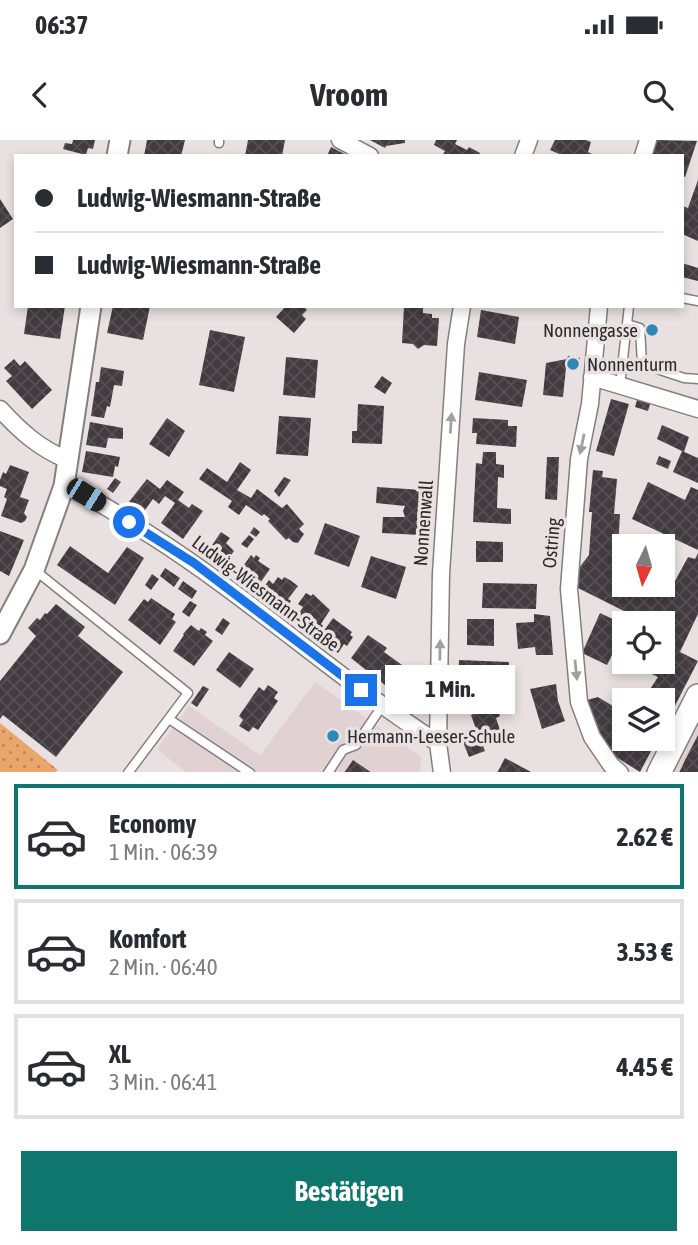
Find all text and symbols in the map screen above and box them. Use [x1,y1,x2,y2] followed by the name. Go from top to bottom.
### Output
[35,10,89,40] text: 06:37
[21,76,59,114] icon: back
[310,76,388,113] text: Vroom
[639,76,677,114] icon: search
[77,183,321,213] text: Ludwig-Wiesmann-Straße
[77,250,321,280] text: Ludwig-Wiesmann-Straße
[543,319,638,341] place label: Nonnengasse
[644,322,660,338] marker: Nonnengasse
[587,353,677,375] place label: Nonnenturm
[565,356,581,372] marker: Nonnenturm
[446,411,457,433] one-way arrow
[576,433,587,455] one-way arrow
[63,475,110,515] car
[409,479,437,567] street label: Nonnenwall
[113,506,145,538] route start
[538,516,564,569] street label: Ostring
[188,531,344,655] street label: Ludwig-Wiesmann-Straße
[612,534,676,597] north arrow
[612,534,675,751] map controls
[612,611,675,674] button: locate
[434,639,445,661] one-way arrow
[570,660,581,682] one-way arrow
[386,666,515,714] callout: 1 Min.
[345,674,377,706] route end
[425,676,475,702] text: 1 Min.
[612,688,675,751] button: layers
[347,725,515,747] place label: Hermann-Leeser-Schule
[325,728,341,744] marker: Hermann-Leeser-Schule
[25,805,88,868] icon: car
[109,809,196,839] text: Economy
[616,822,673,852] text: 2.62 €
[109,839,217,865] text: 1 Min. · 06:39
[25,920,88,983] icon: car
[109,924,186,954] text: Komfort
[616,937,673,967] text: 3.53 €
[109,954,217,980] text: 2 Min. · 06:40
[25,1035,88,1098] icon: car
[109,1039,131,1069] text: XL
[616,1052,673,1082] text: 4.45 €
[109,1069,217,1095] text: 3 Min. · 06:41
[21,1151,677,1231] button: Bestätigen

